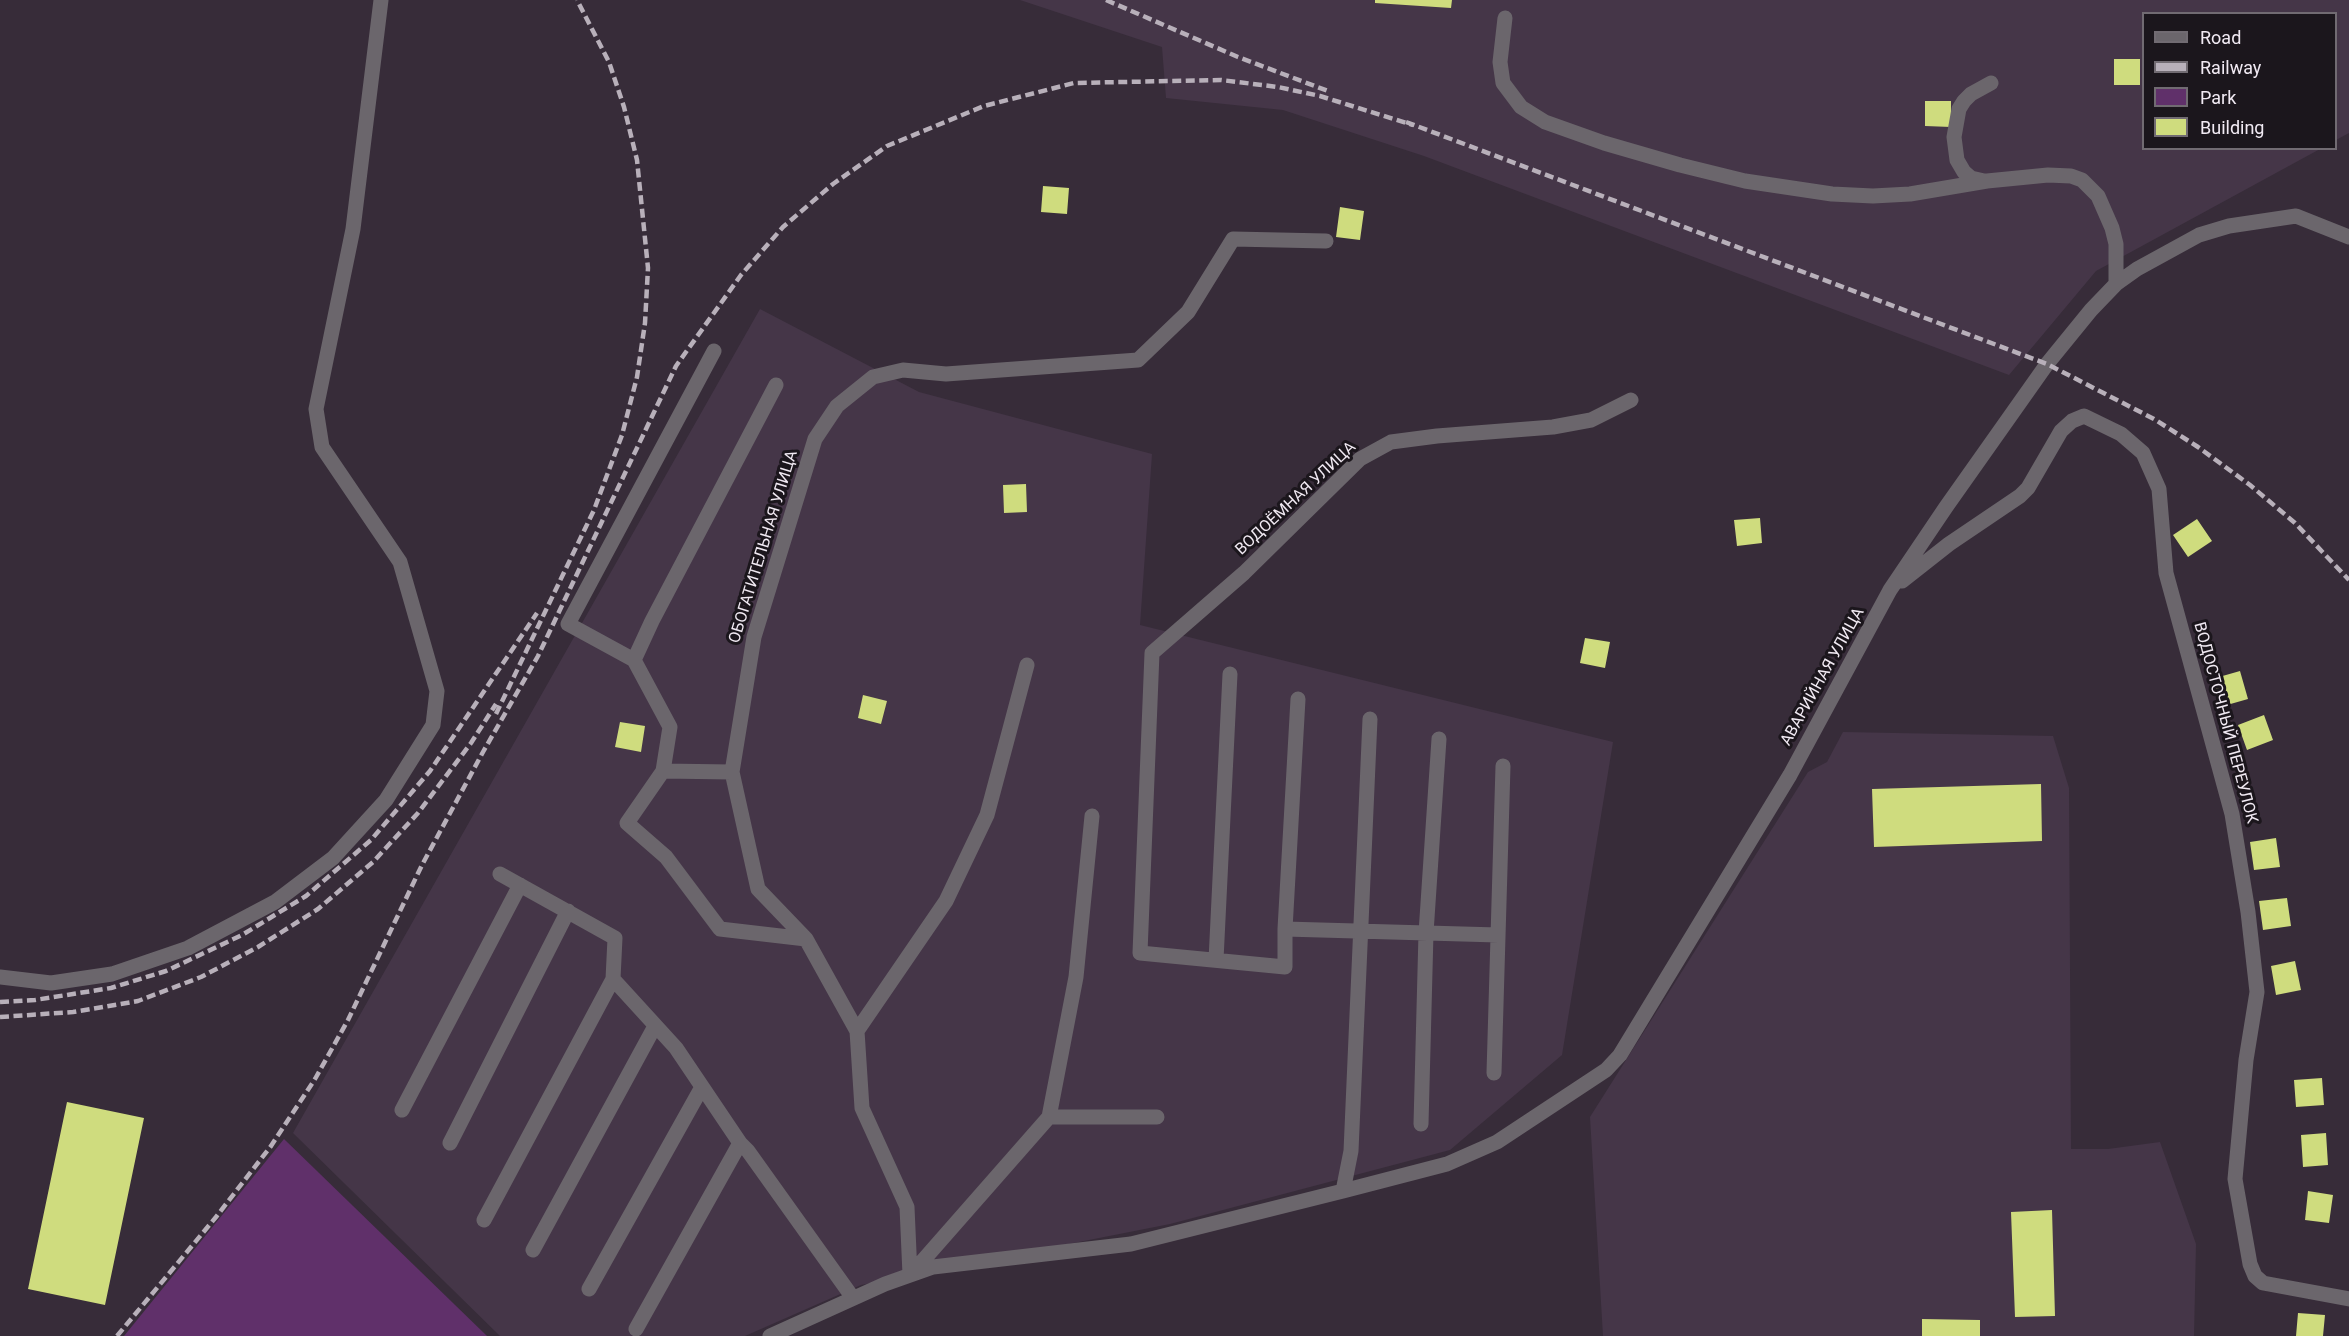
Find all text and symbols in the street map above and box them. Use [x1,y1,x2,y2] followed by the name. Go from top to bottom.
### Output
[2142,12,2337,150] legend
[2200,27,2241,48] text: Road
[2200,57,2261,78] text: Railway
[2200,87,2236,108] text: Park
[2200,117,2264,138] text: Building
[1232,438,1360,560] street label: ВОДОЁМНАЯ УЛИЦА
[726,448,802,646] street label: ОБОГАТИТЕЛЬНАЯ УЛИЦА
[1777,605,1869,749] street label: АВАРИЙНАЯ УЛИЦА
[2189,620,2261,826] street label: ВОДОСТОЧНЫЙ ПЕРЕУЛОК

